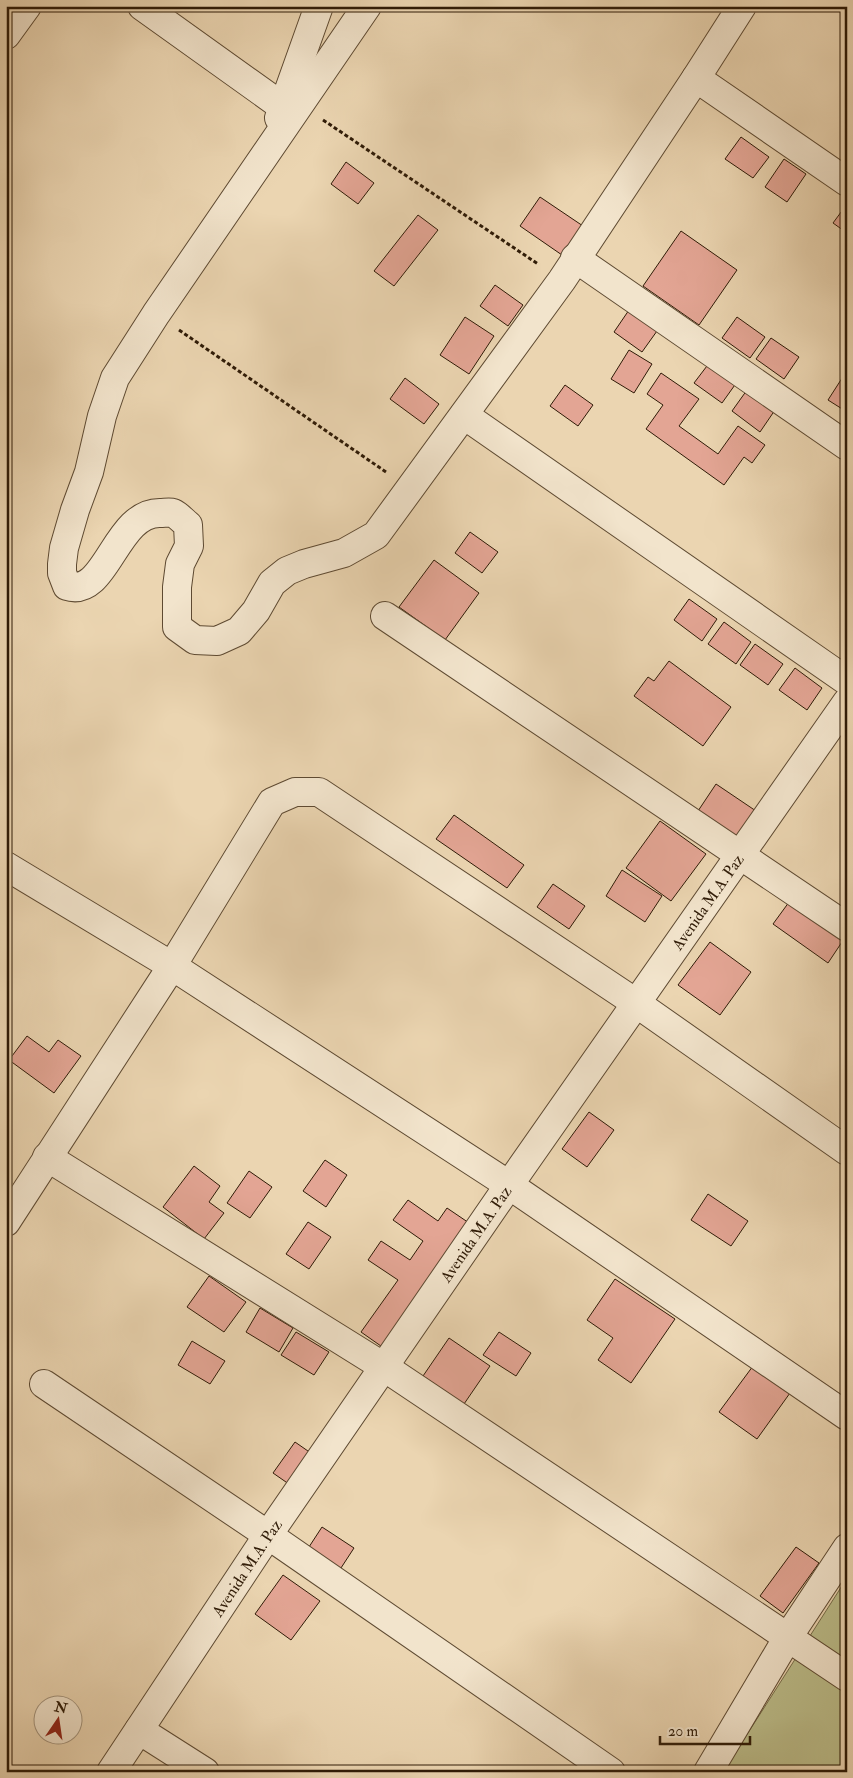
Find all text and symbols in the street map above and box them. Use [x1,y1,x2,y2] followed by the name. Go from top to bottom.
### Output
[667,850,749,955] street label: Avenida M.A. Paz
[436,1182,517,1287] street label: Avenida M.A. Paz
[207,1516,287,1622] street label: Avenida M.A. Paz
[32,1696,82,1746] north arrow
[52,1698,69,1718] text: N
[660,1713,750,1745] scale bar
[668,1722,698,1741] text: 20 m

